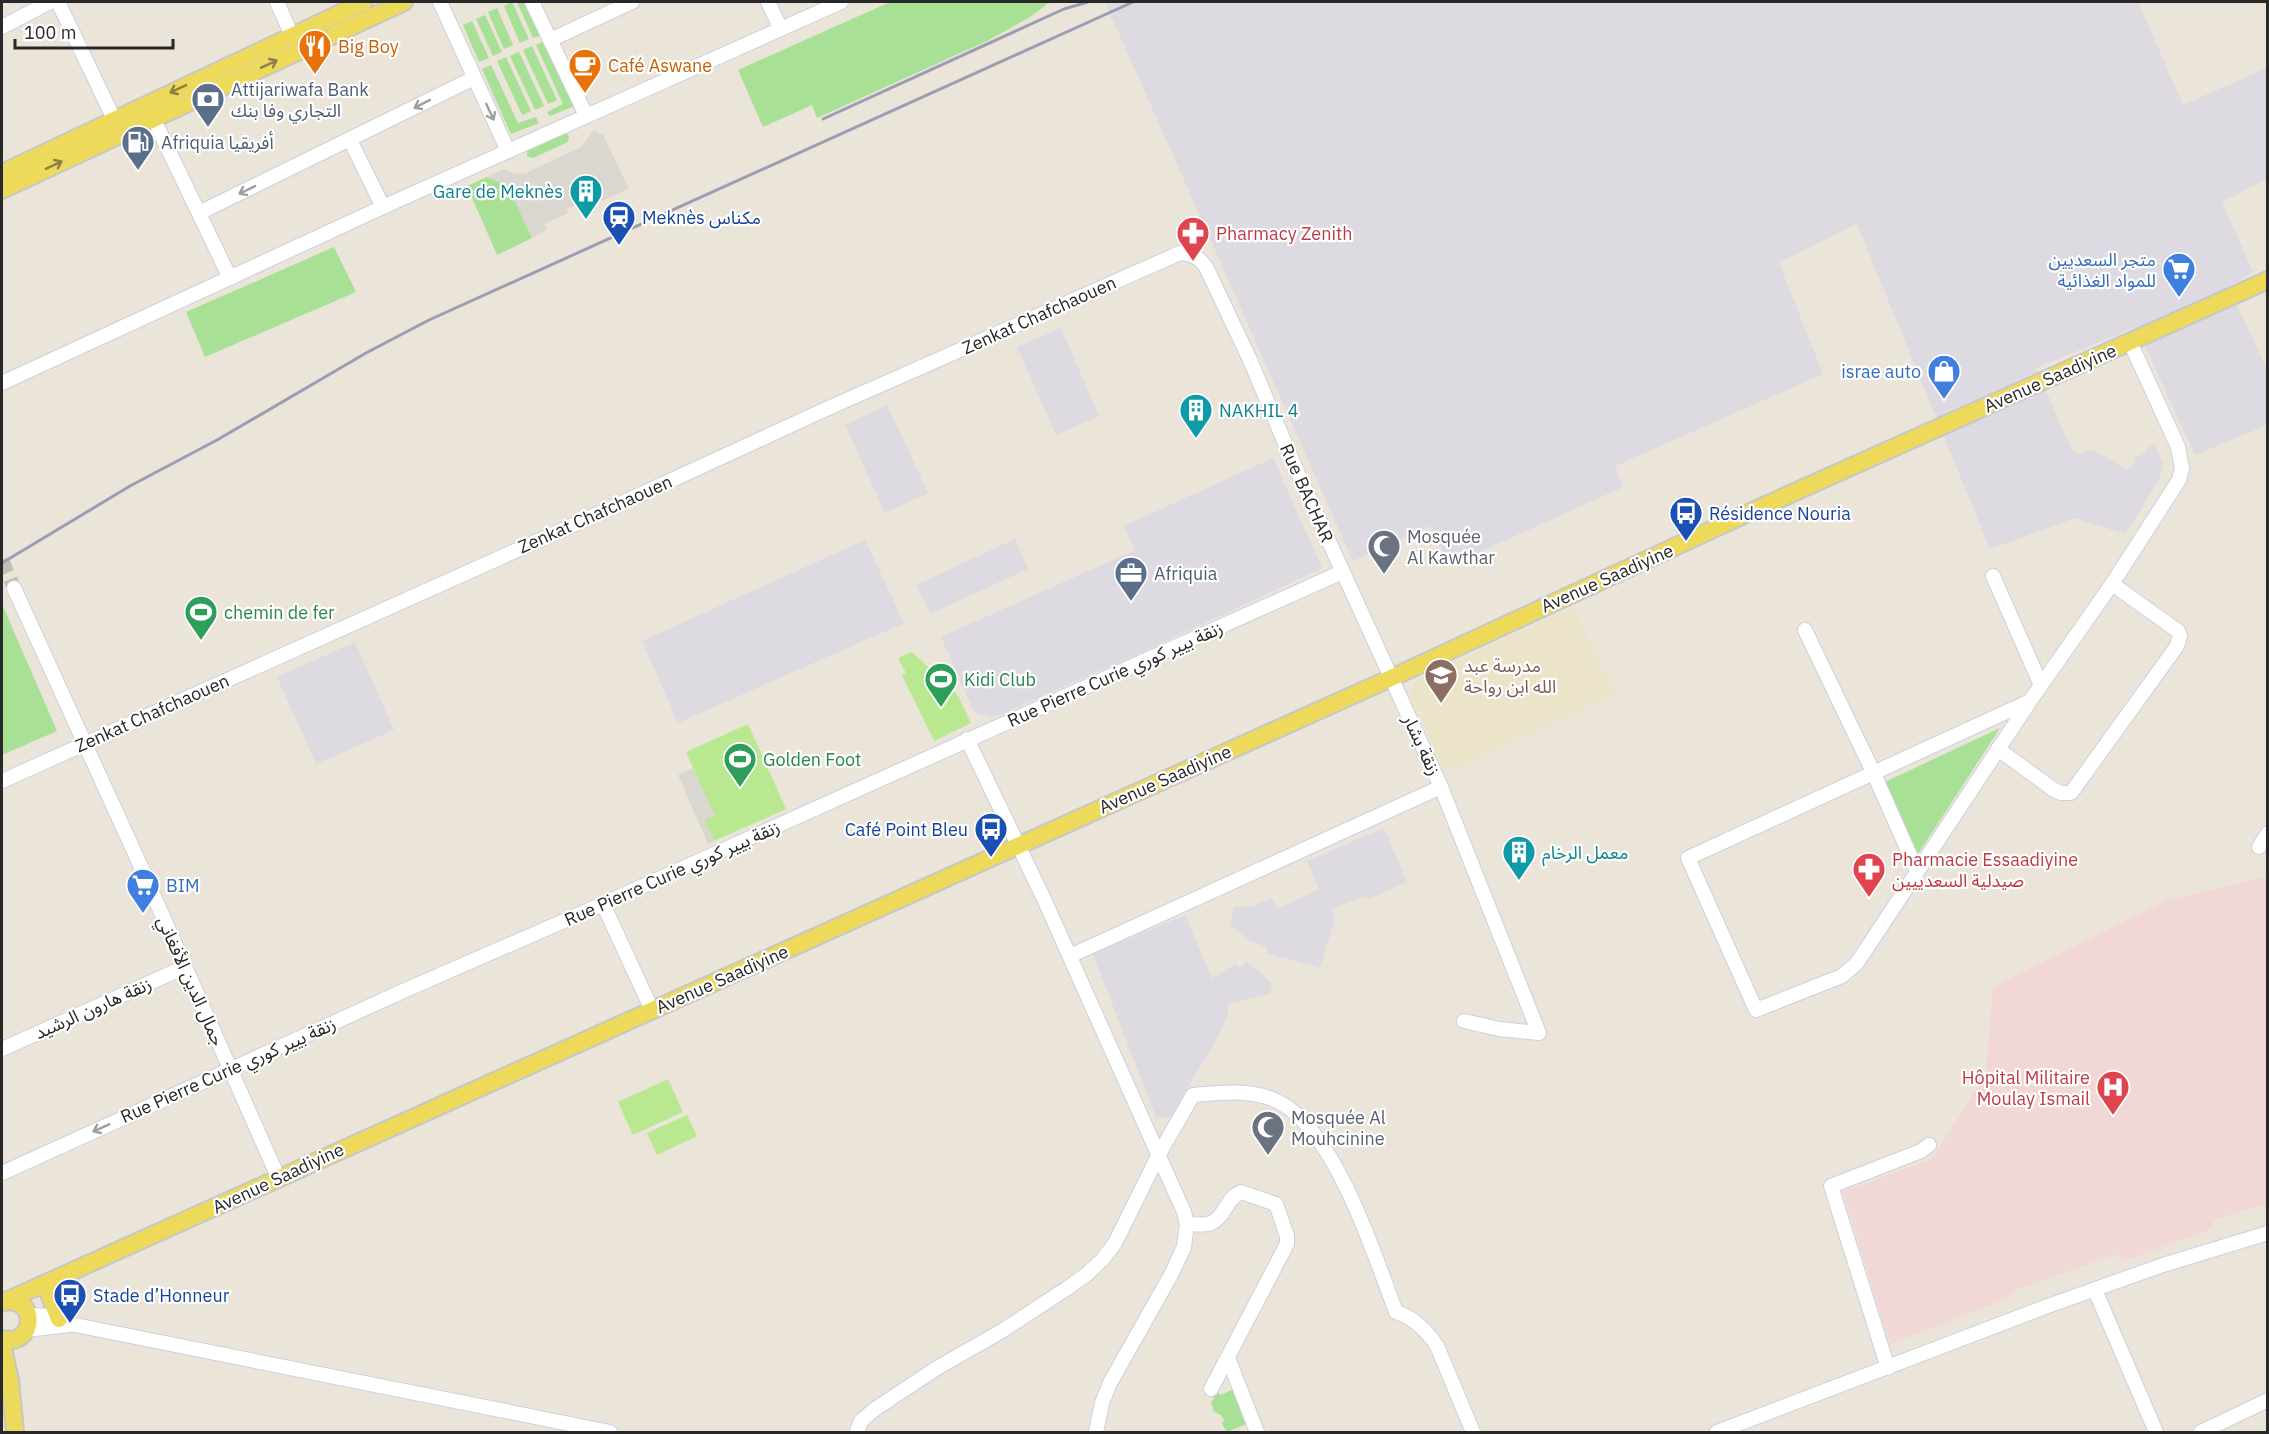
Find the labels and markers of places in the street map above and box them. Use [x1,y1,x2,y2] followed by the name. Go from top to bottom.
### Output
[297,28,333,75] restaurant icon: Big Boy
[338,35,399,58] place label: Big Boy
[567,47,603,94] cafe icon: Café Aswane
[608,54,712,77] place label: Café Aswane
[231,78,369,124] place label: Attijariwafa Bank التجاري وفا بنك
[190,81,226,128] bank icon: Attijariwafa Bank التجاري وفا بنك
[120,124,156,171] fuel station icon: Afriquia أفريقيا
[161,131,274,154] place label: Afriquia أفريقيا
[568,173,604,220] building icon: Gare de Meknès
[433,180,563,203] place label: Gare de Meknès
[601,199,637,246] station icon: Meknès مكناس
[642,206,761,229] place label: Meknès مكناس
[1175,215,1211,262] pharmacy icon: Pharmacy Zenith
[1216,222,1352,245] place label: Pharmacy Zenith
[2049,248,2156,292] place label: متجر السعديين للمواد الغذائية
[2161,251,2197,298] supermarket icon: متجر السعديين للمواد الغذائية
[1926,353,1962,400] shop icon: israe auto
[1841,360,1921,383] place label: israe auto
[1178,392,1214,439] building icon: NAKHIL 4
[1219,399,1299,422] place label: NAKHIL 4
[1668,495,1704,542] bus stop icon: Résidence Nouria
[1709,502,1851,525] place label: Résidence Nouria
[1407,525,1495,569] place label: Mosquée Al Kawthar
[1366,528,1402,575] mosque icon: Mosquée Al Kawthar
[1113,555,1149,602] office icon: Afriquia
[1154,562,1218,585] place label: Afriquia
[183,594,219,641] sports icon: chemin de fer
[224,601,335,624] place label: chemin de fer
[1464,654,1556,698] place label: مدرسة عبد الله ابن رواحة
[1423,657,1459,704] school or university icon: مدرسة عبد الله ابن رواحة
[923,661,959,708] sports icon: Kidi Club
[964,668,1036,691] place label: Kidi Club
[722,741,758,788] sports icon: Golden Foot
[763,748,861,771] place label: Golden Foot
[973,811,1009,858] bus stop icon: Café Point Bleu
[845,818,968,841] place label: Café Point Bleu
[1501,834,1537,881] building icon: معمل الرخام
[1542,841,1629,867] place label: معمل الرخام
[1892,848,2078,892] place label: Pharmacie Essaadiyine صيدلية السعدييين
[1851,851,1887,898] pharmacy icon: Pharmacie Essaadiyine صيدلية السعدييين
[125,867,161,914] supermarket icon: BIM
[166,874,200,897] place label: BIM
[1962,1066,2090,1110] place label: Hôpital Militaire Moulay Ismail
[2095,1069,2131,1116] hospital icon: Hôpital Militaire Moulay Ismail
[1291,1106,1386,1150] place label: Mosquée Al Mouhcinine
[1250,1109,1286,1156] mosque icon: Mosquée Al Mouhcinine
[52,1277,88,1324] bus stop icon: Stade d’Honneur
[93,1284,230,1307] place label: Stade d’Honneur

